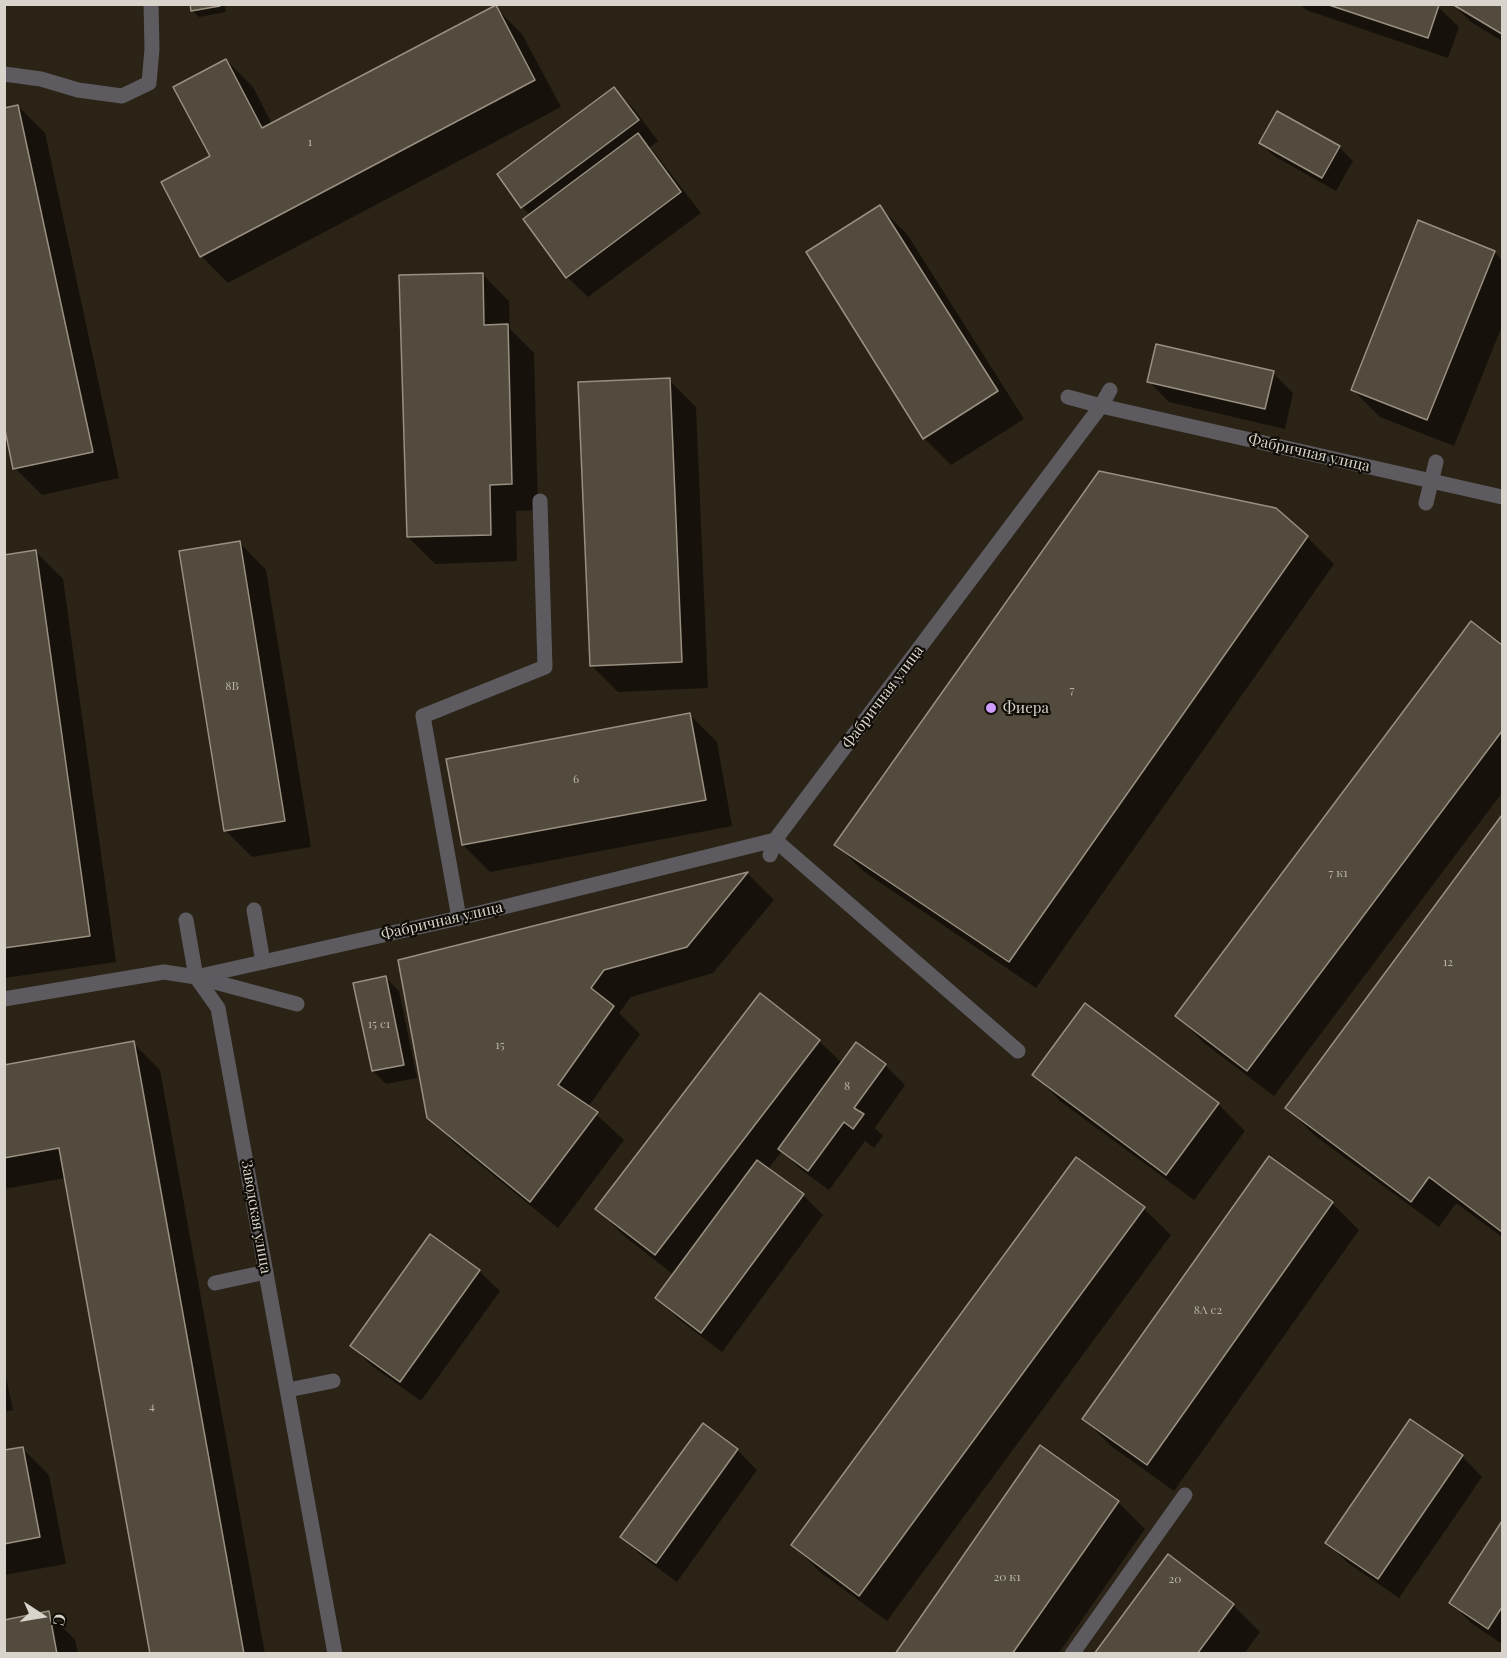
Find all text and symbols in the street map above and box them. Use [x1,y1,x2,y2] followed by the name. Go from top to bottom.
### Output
[308,135,312,149] house number: 1
[1247,430,1371,476] street label: Фабричная улица
[838,642,928,752] street label: Фабричная улица
[225,679,239,693] house number: 8В
[1070,683,1074,697] house number: 7
[1003,699,1049,717] place label: Фиера
[984,701,998,715] marker: Фиера
[573,772,579,786] house number: 6
[1328,866,1348,880] house number: 7 к1
[380,898,504,944] street label: Фабричная улица
[1443,955,1453,969] house number: 12
[368,1017,390,1031] house number: 15 с1
[495,1038,505,1052] house number: 15
[844,1079,850,1093] house number: 8
[237,1159,275,1275] street label: Заводская улица
[1194,1303,1222,1317] house number: 8А с2
[149,1399,155,1413] house number: 4
[993,1570,1021,1584] house number: 20 к1
[1169,1572,1181,1586] house number: 20
[12,1586,72,1646] north arrow
[49,1612,72,1628] text: С

